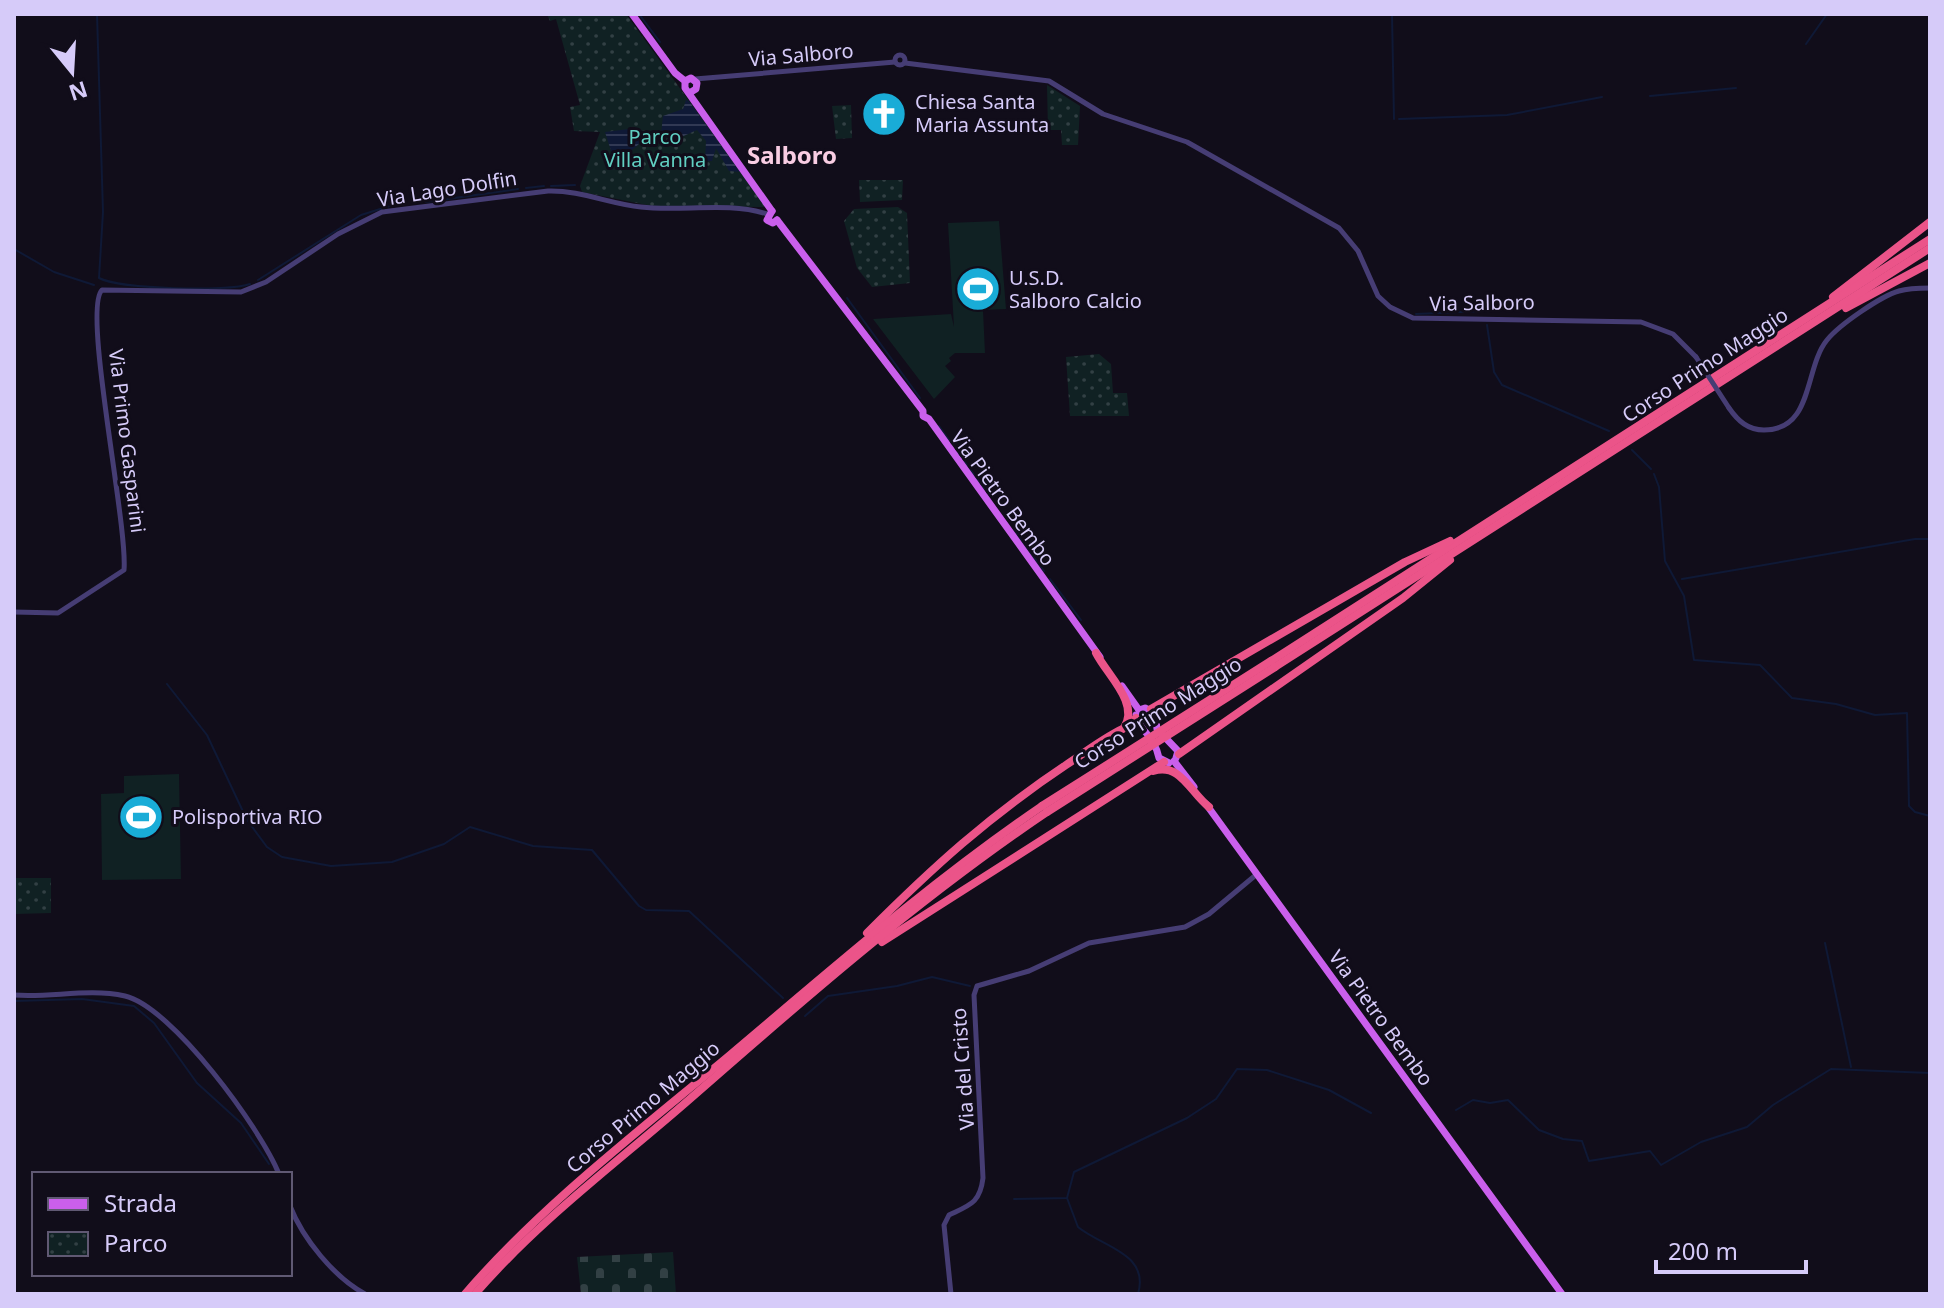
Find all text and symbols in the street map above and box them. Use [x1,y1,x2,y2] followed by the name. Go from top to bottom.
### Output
[32,32,112,112] north arrow
[747,36,855,73] street label: Via Salboro
[65,75,92,109] text: N
[915,88,1049,138] place label: Chiesa Santa Maria Assunta
[860,90,908,138] church icon: Chiesa Santa Maria Assunta
[604,123,706,173] park label: Parco Villa Vanna
[747,138,837,171] district label: Salboro
[375,164,519,213] street label: Via Lago Dolfin
[1009,264,1142,314] place label: U.S.D. Salboro Calcio
[954,265,1002,313] sports icon: U.S.D. Salboro Calcio
[1429,288,1535,317] street label: Via Salboro
[1617,301,1793,428] street label: Corso Primo Maggio
[103,348,152,534] street label: Via Primo Gasparini
[945,424,1062,571] street label: Via Pietro Bembo
[1069,650,1247,775] street label: Corso Primo Maggio
[117,793,165,841] sports icon: Polisportiva RIO
[172,803,323,830] place label: Polisportiva RIO
[1323,944,1440,1091] street label: Via Pietro Bembo
[945,1007,980,1131] street label: Via del Cristo
[560,1034,725,1179] street label: Corso Primo Maggio
[32,1172,292,1276] legend
[104,1186,177,1219] text: Strada
[1656,1224,1806,1274] scale bar
[104,1226,167,1259] text: Parco
[1668,1234,1738,1267] text: 200 m

